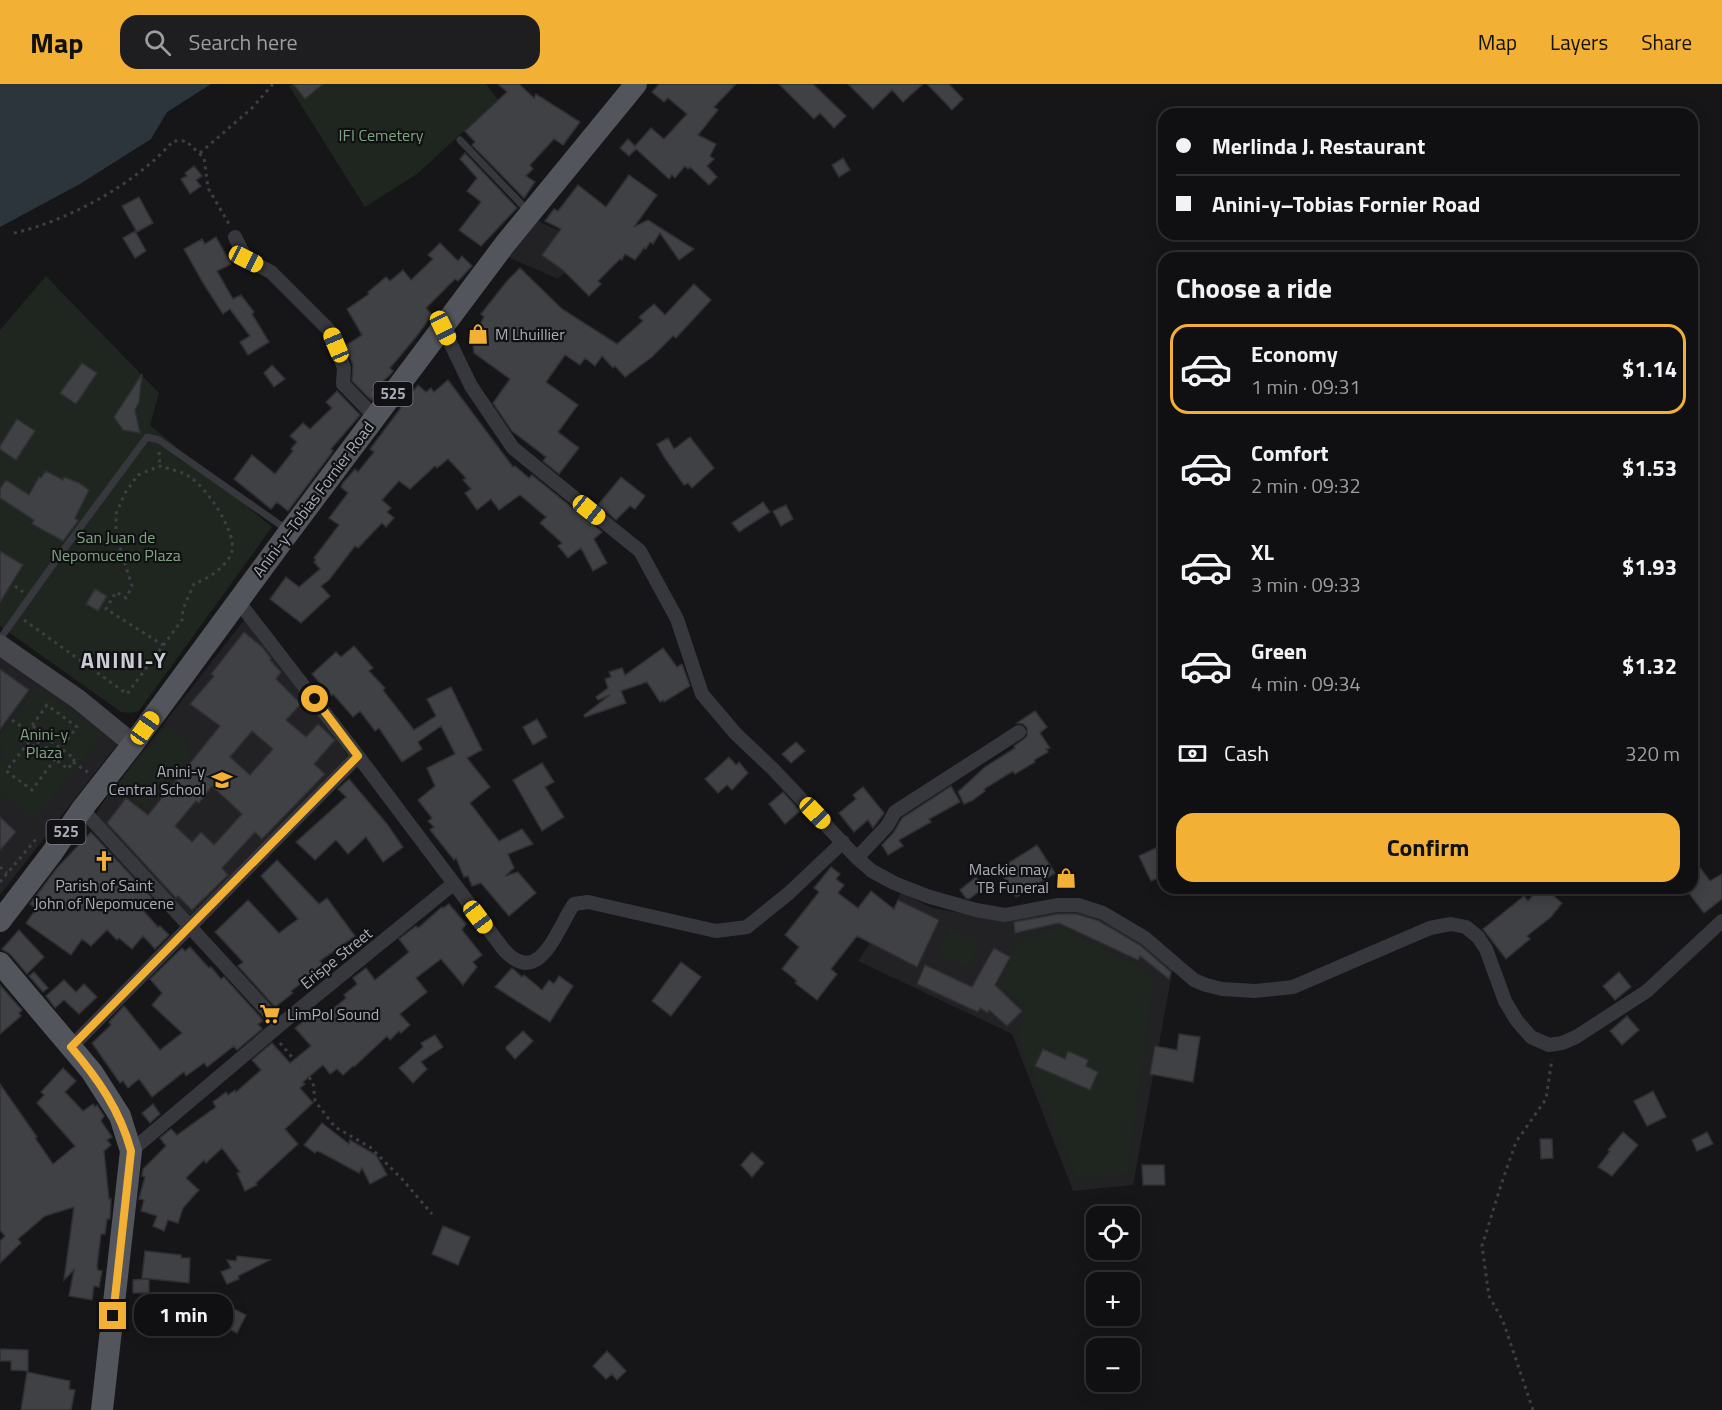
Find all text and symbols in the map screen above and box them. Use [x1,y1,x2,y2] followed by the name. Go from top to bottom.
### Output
[120,15,540,69] search box
[30,21,84,64] text: Map
[189,25,298,59] text: Search here
[141,26,174,59] icon: search
[1478,26,1517,58] text: Map
[1550,26,1608,58] text: Layers
[1641,26,1692,58] text: Share
[339,123,424,147] park label: IFI Cemetery
[1212,129,1425,163] text: Merlinda J. Restaurant
[1212,187,1480,221] text: Anini-y–Tobias Fornier Road
[226,243,266,275] car
[1176,267,1332,308] text: Choose a ride
[427,308,459,348] car
[466,322,490,346] shop icon: M Lhuillier
[495,322,565,346] place label: M Lhuillier
[321,325,351,365] car
[1251,337,1338,371] text: Economy
[1179,342,1233,396] icon: car
[1622,352,1677,386] text: $1.14
[1251,371,1361,402] text: 1 min · 09:31
[374,382,412,406] road number: 525
[246,416,380,582] street label: Anini-y–Tobias Fornier Road
[1251,436,1329,470] text: Comfort
[1179,441,1233,495] icon: car
[1622,451,1677,485] text: $1.53
[1251,470,1361,501] text: 2 min · 09:32
[569,492,609,528] car
[51,525,181,567] park label: San Juan de Nepomuceno Plaza
[1251,535,1274,569] text: XL
[1179,540,1233,594] icon: car
[1622,550,1677,584] text: $1.93
[1251,569,1361,600] text: 3 min · 09:33
[1251,634,1307,668] text: Green
[1179,639,1233,693] icon: car
[81,643,167,677] district label: ANINI-Y
[1622,649,1677,683] text: $1.32
[1251,668,1361,699] text: 4 min · 09:34
[301,685,328,712] route start
[127,708,163,748] car
[20,722,68,764] park label: Anini-y Plaza
[1224,736,1269,770] text: Cash
[1176,737,1209,770] icon: cash
[1625,738,1680,769] text: 320 m
[109,759,205,801] place label: Anini-y Central School
[210,768,234,792] school or university icon: Anini-y Central School
[796,794,834,832] car
[1176,813,1680,882] button: Confirm
[46,820,86,844] road number: 525
[92,849,116,873] church icon: Parish of Saint John of Nepomucene
[969,857,1049,899] place label: Mackie may TB Funeral
[1054,866,1078,890] shop icon: Mackie may TB Funeral
[34,873,174,915] place label: Parish of Saint John of Nepomucene
[460,897,496,937] car
[295,921,378,995] street label: Erispe Street
[258,1002,282,1026] supermarket icon: LimPol Sound
[287,1002,379,1026] place label: LimPol Sound
[1086,1206,1140,1392] map controls
[1086,1206,1140,1260] button: locate
[1086,1272,1140,1326] button: +
[134,1295,233,1337] callout: 1 min
[159,1299,208,1330] text: 1 min
[99,1302,126,1329] route end
[1086,1338,1140,1392] button: −

